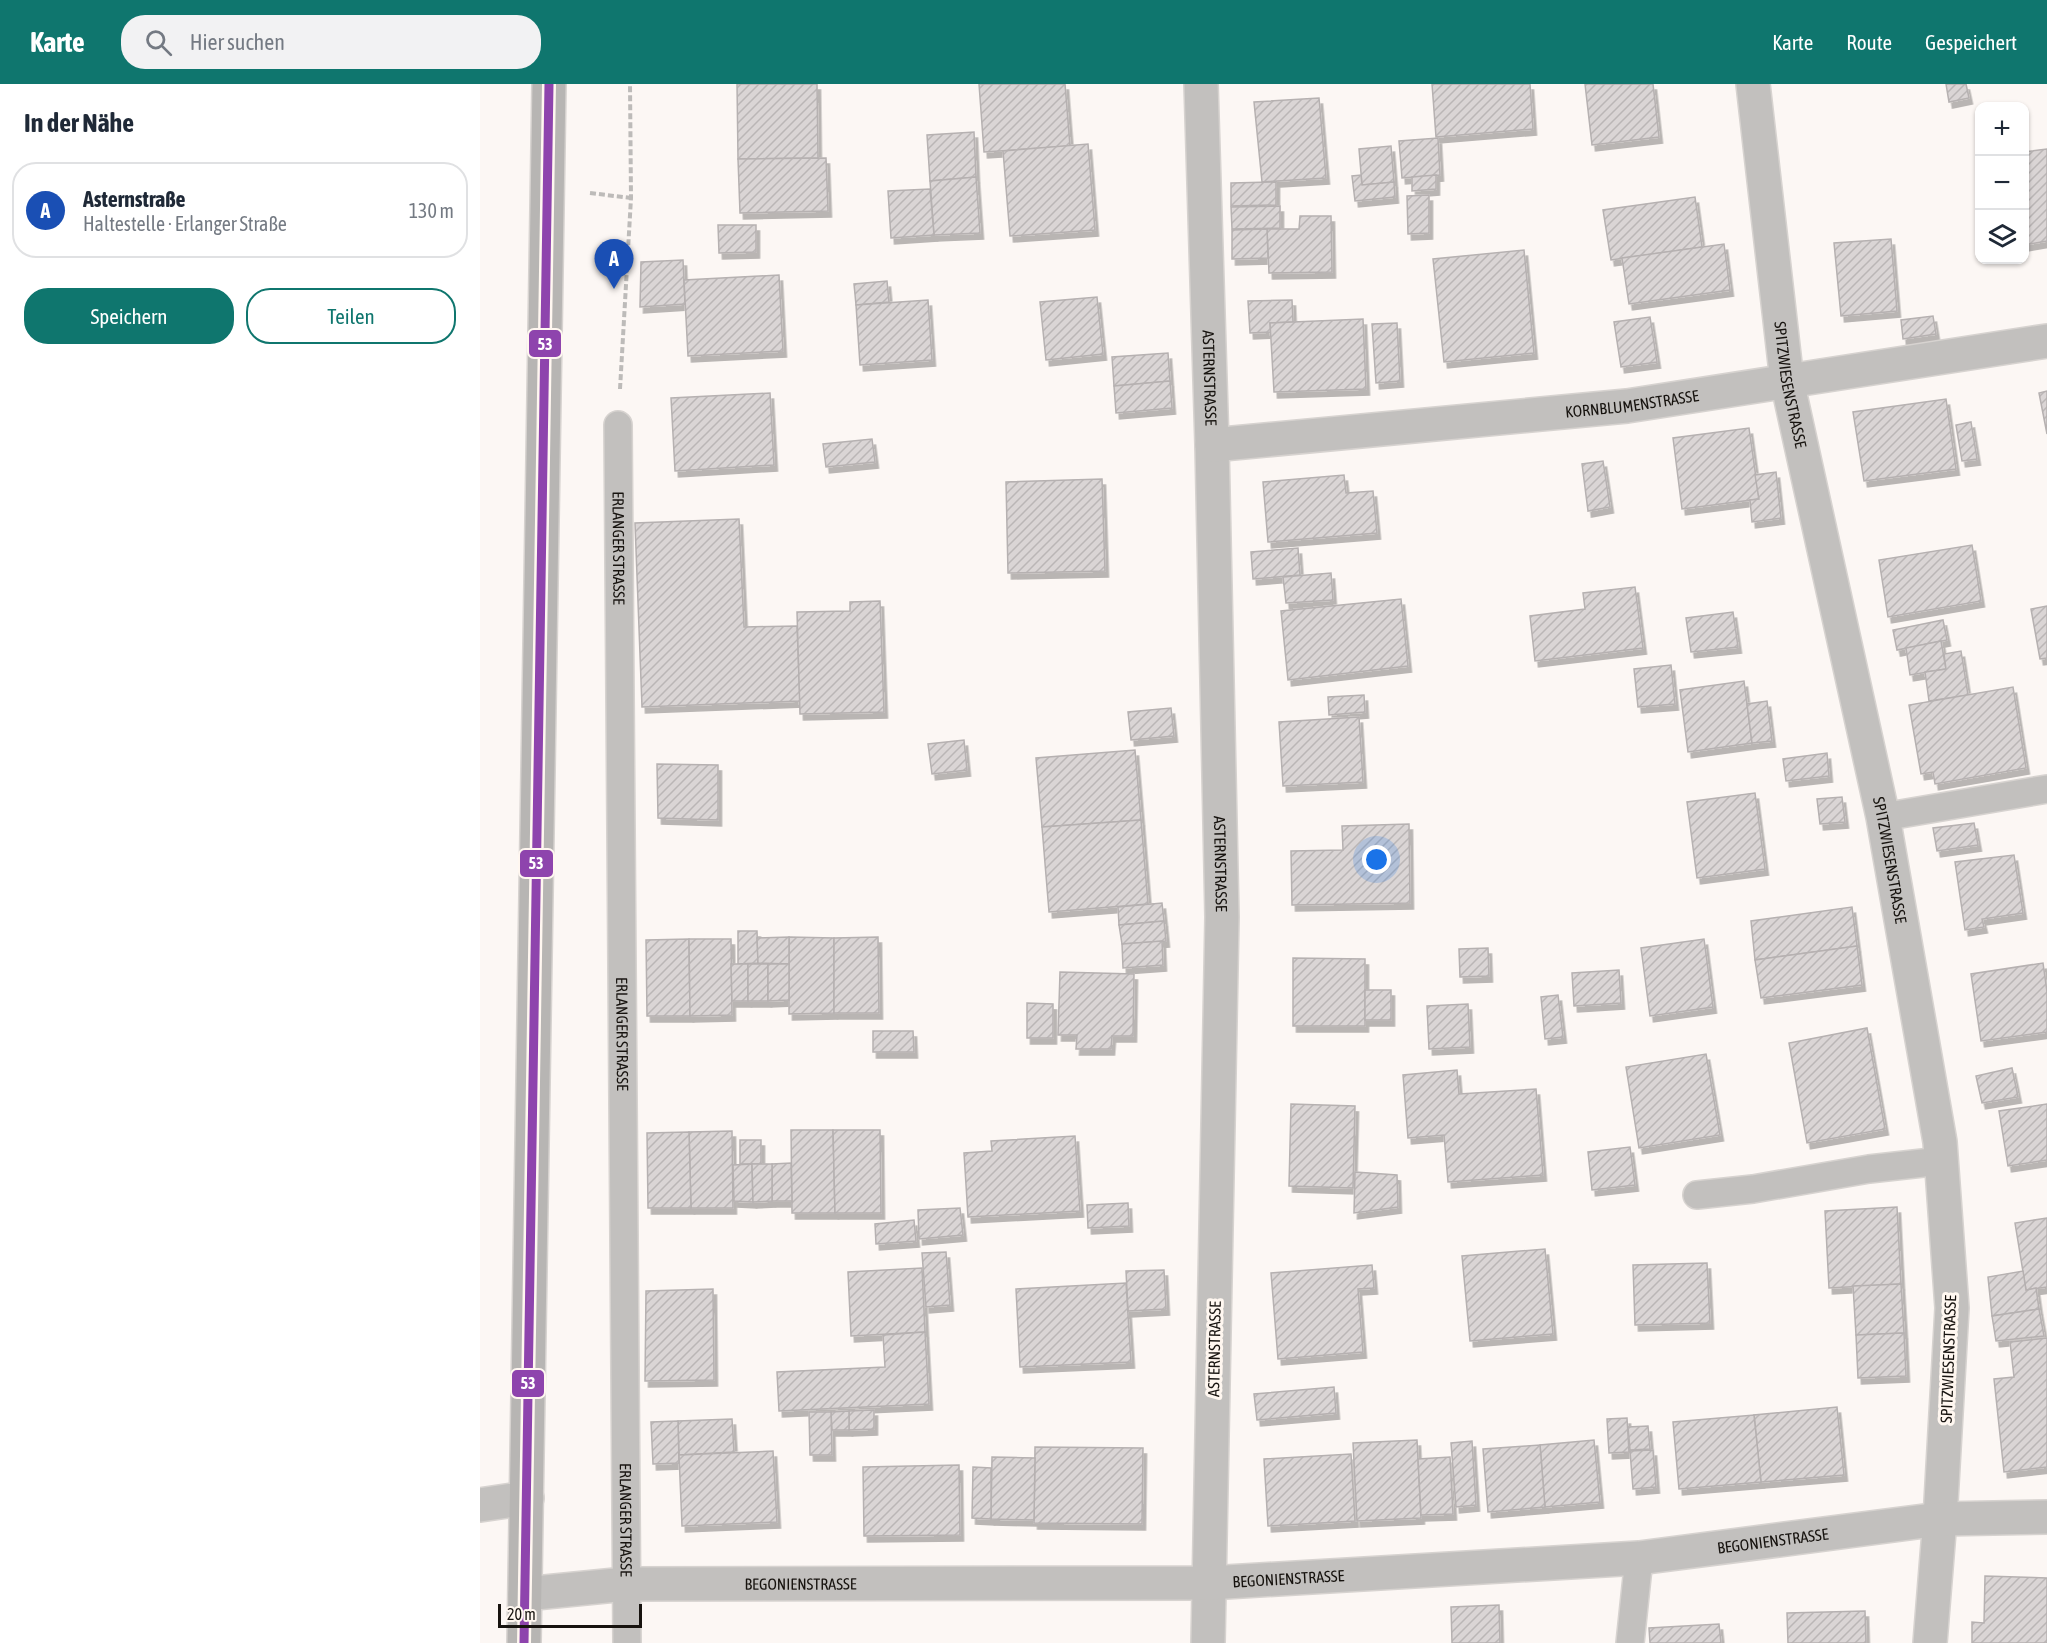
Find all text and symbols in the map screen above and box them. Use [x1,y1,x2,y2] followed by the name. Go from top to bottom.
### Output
[121,15,541,69] search box
[30,26,85,58] text: Karte
[142,26,175,59] icon: search
[190,29,285,55] text: Hier suchen
[1772,30,1813,54] text: Karte
[1846,30,1892,54] text: Route
[1925,30,2017,54] text: Gespeichert
[1975,102,2029,264] map controls
[1975,102,2029,156] button: +
[24,108,134,138] text: In der Nähe
[1975,156,2029,210] button: −
[83,186,186,212] text: Asternstraße
[41,199,50,222] text: A
[409,199,454,222] text: 130 m
[1975,210,2029,264] button: layers
[83,212,287,235] text: Haltestelle · Erlanger Straße
[594,240,634,289] pin: A
[24,288,234,344] button: Speichern
[246,288,456,344] button: Teilen
[1771,320,1811,450] street label: SPITZWIESENSTRASSE
[528,329,562,358] line badge: 53
[1199,330,1220,426] street label: ASTERNSTRASSE
[537,335,553,353] text: 53
[1564,386,1700,421] street label: KORNBLUMENSTRASSE
[609,491,628,605] street label: ERLANGER STRASSE
[1870,795,1911,925] street label: SPITZWIESENSTRASSE
[1211,816,1231,912] street label: ASTERNSTRASSE
[1362,845,1391,874] your location
[519,849,554,878] line badge: 53
[528,854,544,872] text: 53
[613,977,632,1091] street label: ERLANGER STRASSE
[1937,1294,1959,1423] street label: SPITZWIESENSTRASSE
[1204,1301,1224,1397] street label: ASTERNSTRASSE
[511,1369,545,1398] line badge: 53
[520,1374,536,1392] text: 53
[617,1463,636,1577] street label: ERLANGER STRASSE
[1716,1525,1830,1557] street label: BEGONIENSTRASSE
[1232,1566,1345,1591] street label: BEGONIENSTRASSE
[744,1575,857,1593] street label: BEGONIENSTRASSE
[498,1601,642,1628] scale bar
[507,1605,536,1623] text: 20 m

